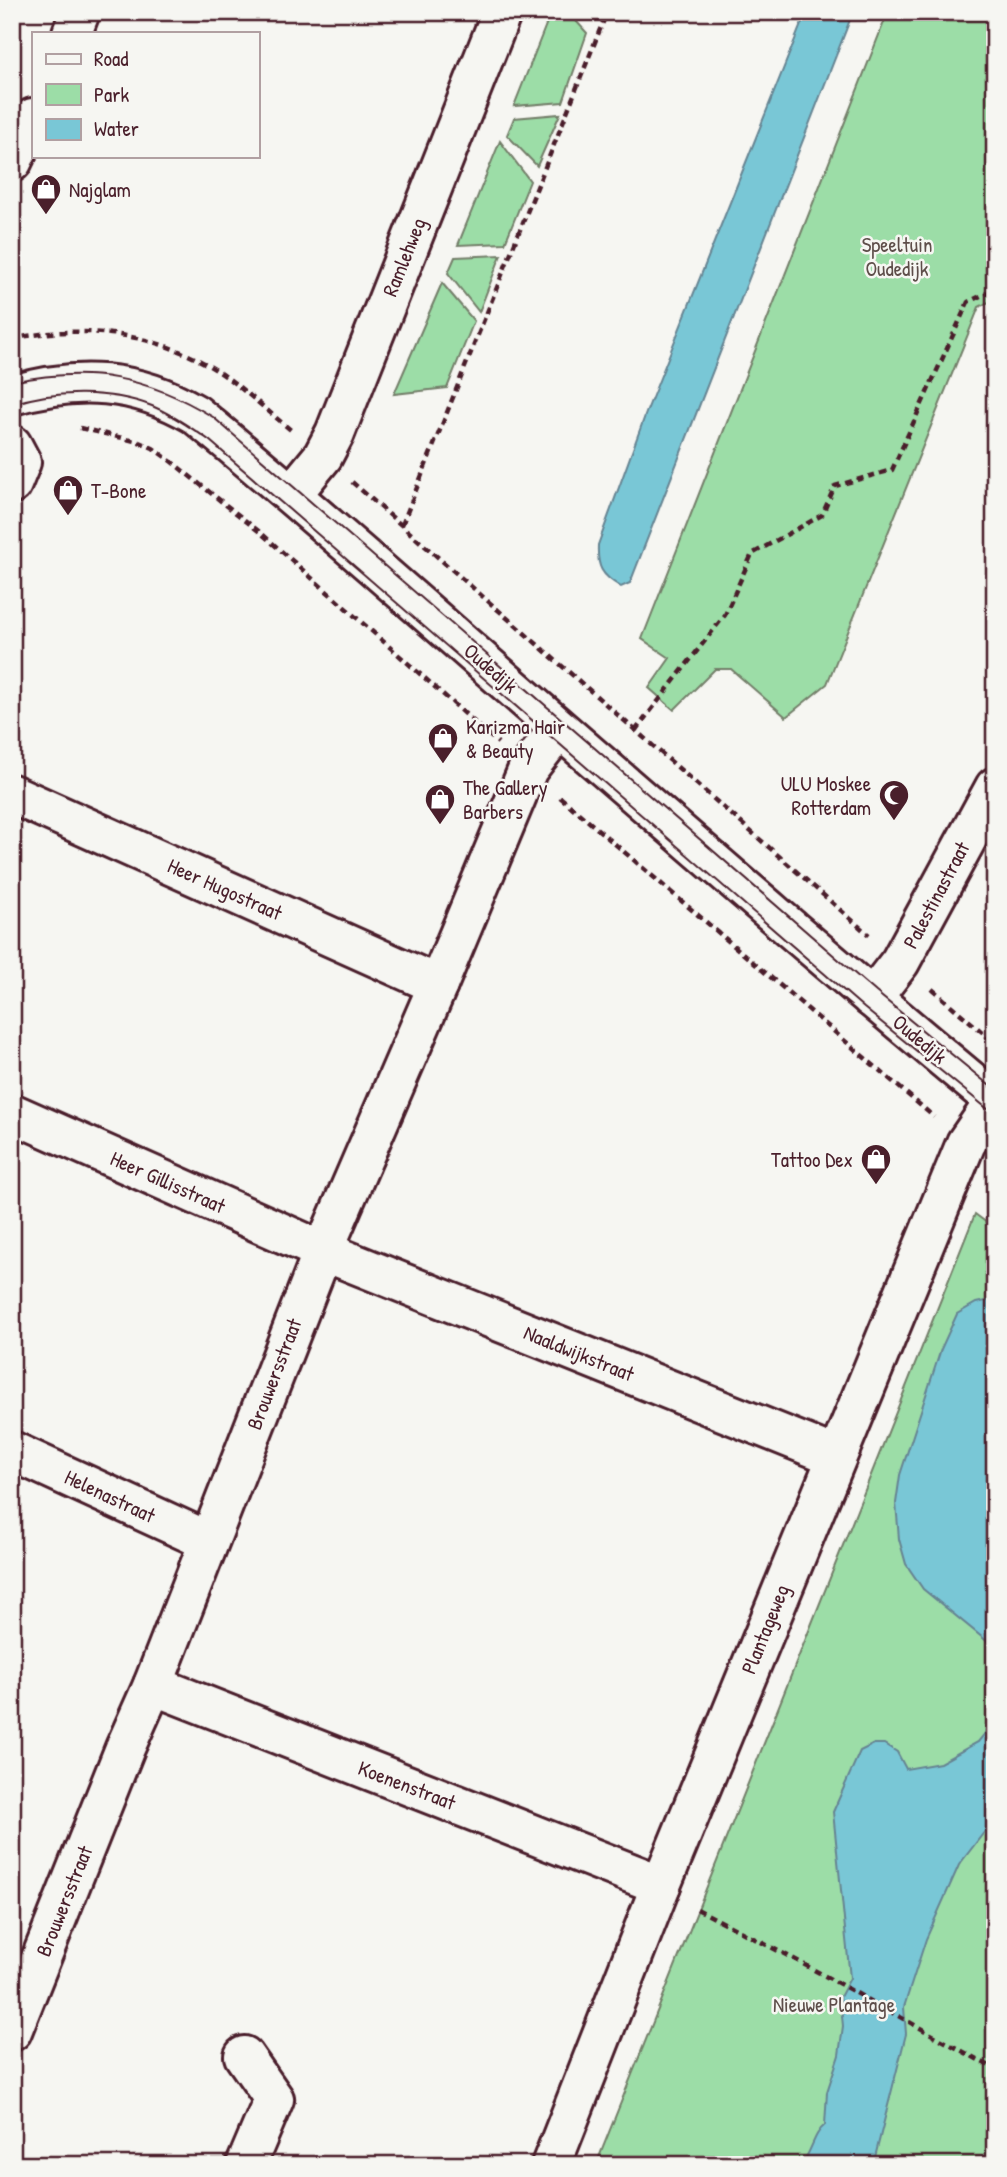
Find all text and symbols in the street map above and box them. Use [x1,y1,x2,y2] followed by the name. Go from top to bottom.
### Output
[32,32,259,158] legend
[94,44,128,73] text: Road
[94,80,129,109] text: Park
[94,114,139,143] text: Water
[29,172,63,216] shop icon: Najglam
[69,175,131,204] place label: Najglam
[375,213,433,301] street label: Ramlehweg
[862,230,932,283] park label: Speeltuin Oudedijk
[51,473,85,517] shop icon: T-Bone
[91,476,146,505] place label: T-Bone
[458,636,525,700] street label: Oudedijk
[466,712,565,765] place label: Karizma Hair & Beauty
[426,721,460,765] shop icon: Karizma Hair & Beauty
[781,769,871,822] place label: ULU Moskee Rotterdam
[463,773,548,826] place label: The Gallery Barbers
[877,778,911,822] mosque icon: ULU Moskee Rotterdam
[423,782,457,826] shop icon: The Gallery Barbers
[896,836,977,954] street label: Palestinastraat
[163,851,288,927] street label: Heer Hugostraat
[886,1008,954,1071] street label: Oudedijk
[859,1142,893,1186] shop icon: Tattoo Dex
[106,1144,231,1221] street label: Heer Gillisstraat
[771,1145,853,1174] place label: Tattoo Dex
[240,1314,309,1434] street label: Brouwersstraat
[520,1318,639,1389] street label: Naaldwijkstraat
[60,1462,161,1530] street label: Helenastraat
[734,1580,796,1678] street label: Plantageweg
[354,1753,461,1817] street label: Koenenstraat
[29,1841,100,1961] street label: Brouwersstraat
[773,1990,895,2019] park label: Nieuwe Plantage

